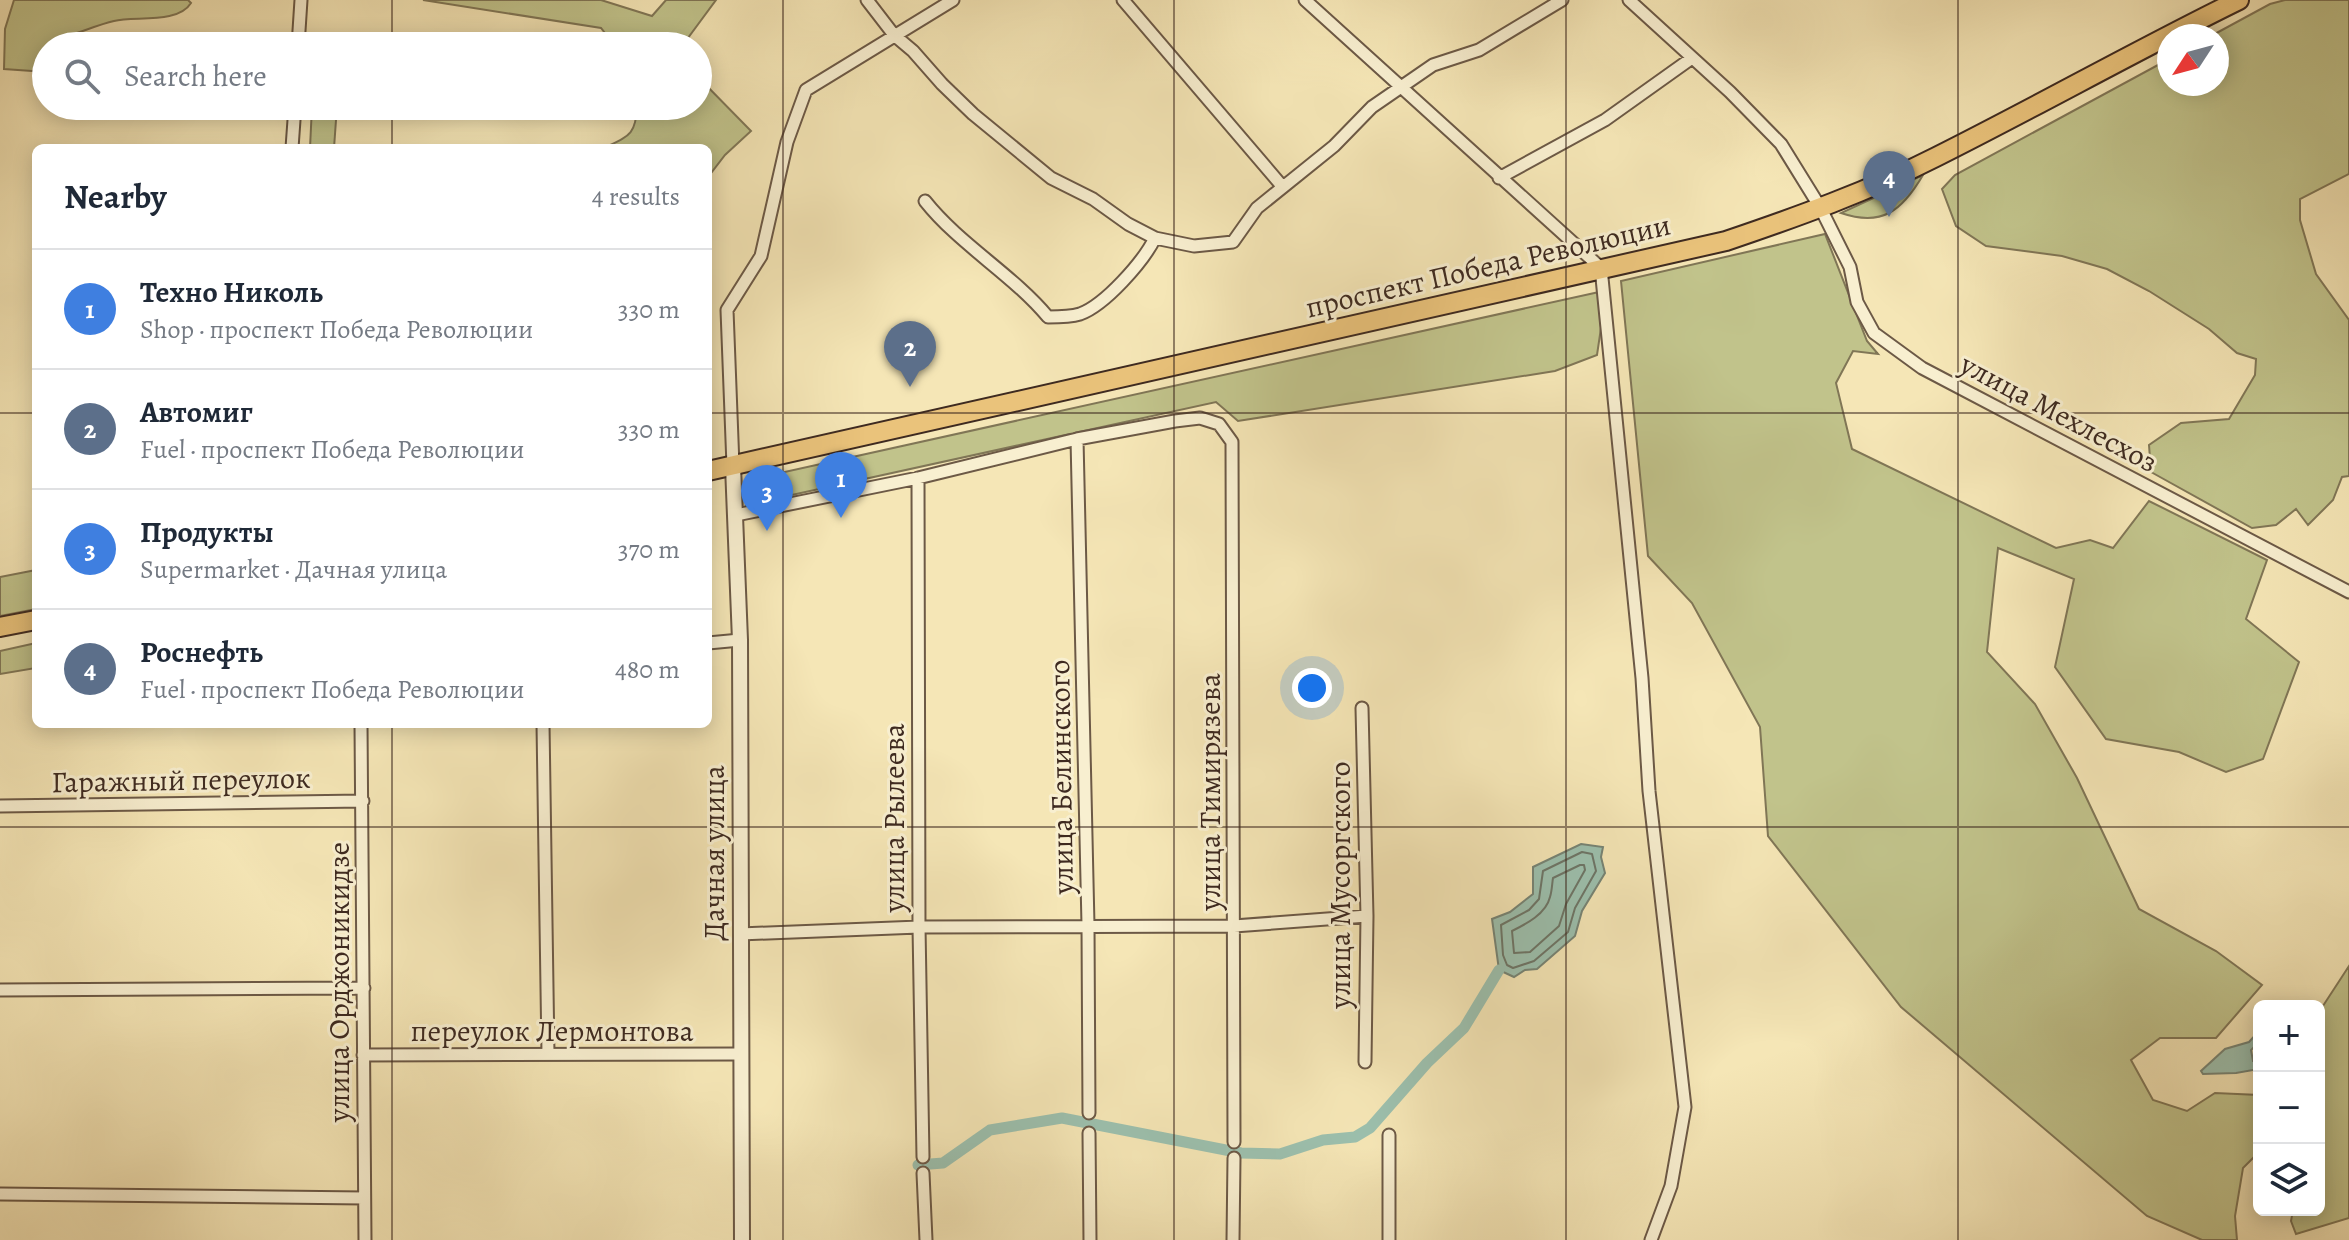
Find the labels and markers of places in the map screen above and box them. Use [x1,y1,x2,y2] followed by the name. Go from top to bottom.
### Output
[1863,151,1915,217] pin: 4
[884,321,936,387] pin: 2
[815,452,867,518] pin: 1
[741,465,793,531] pin: 3

